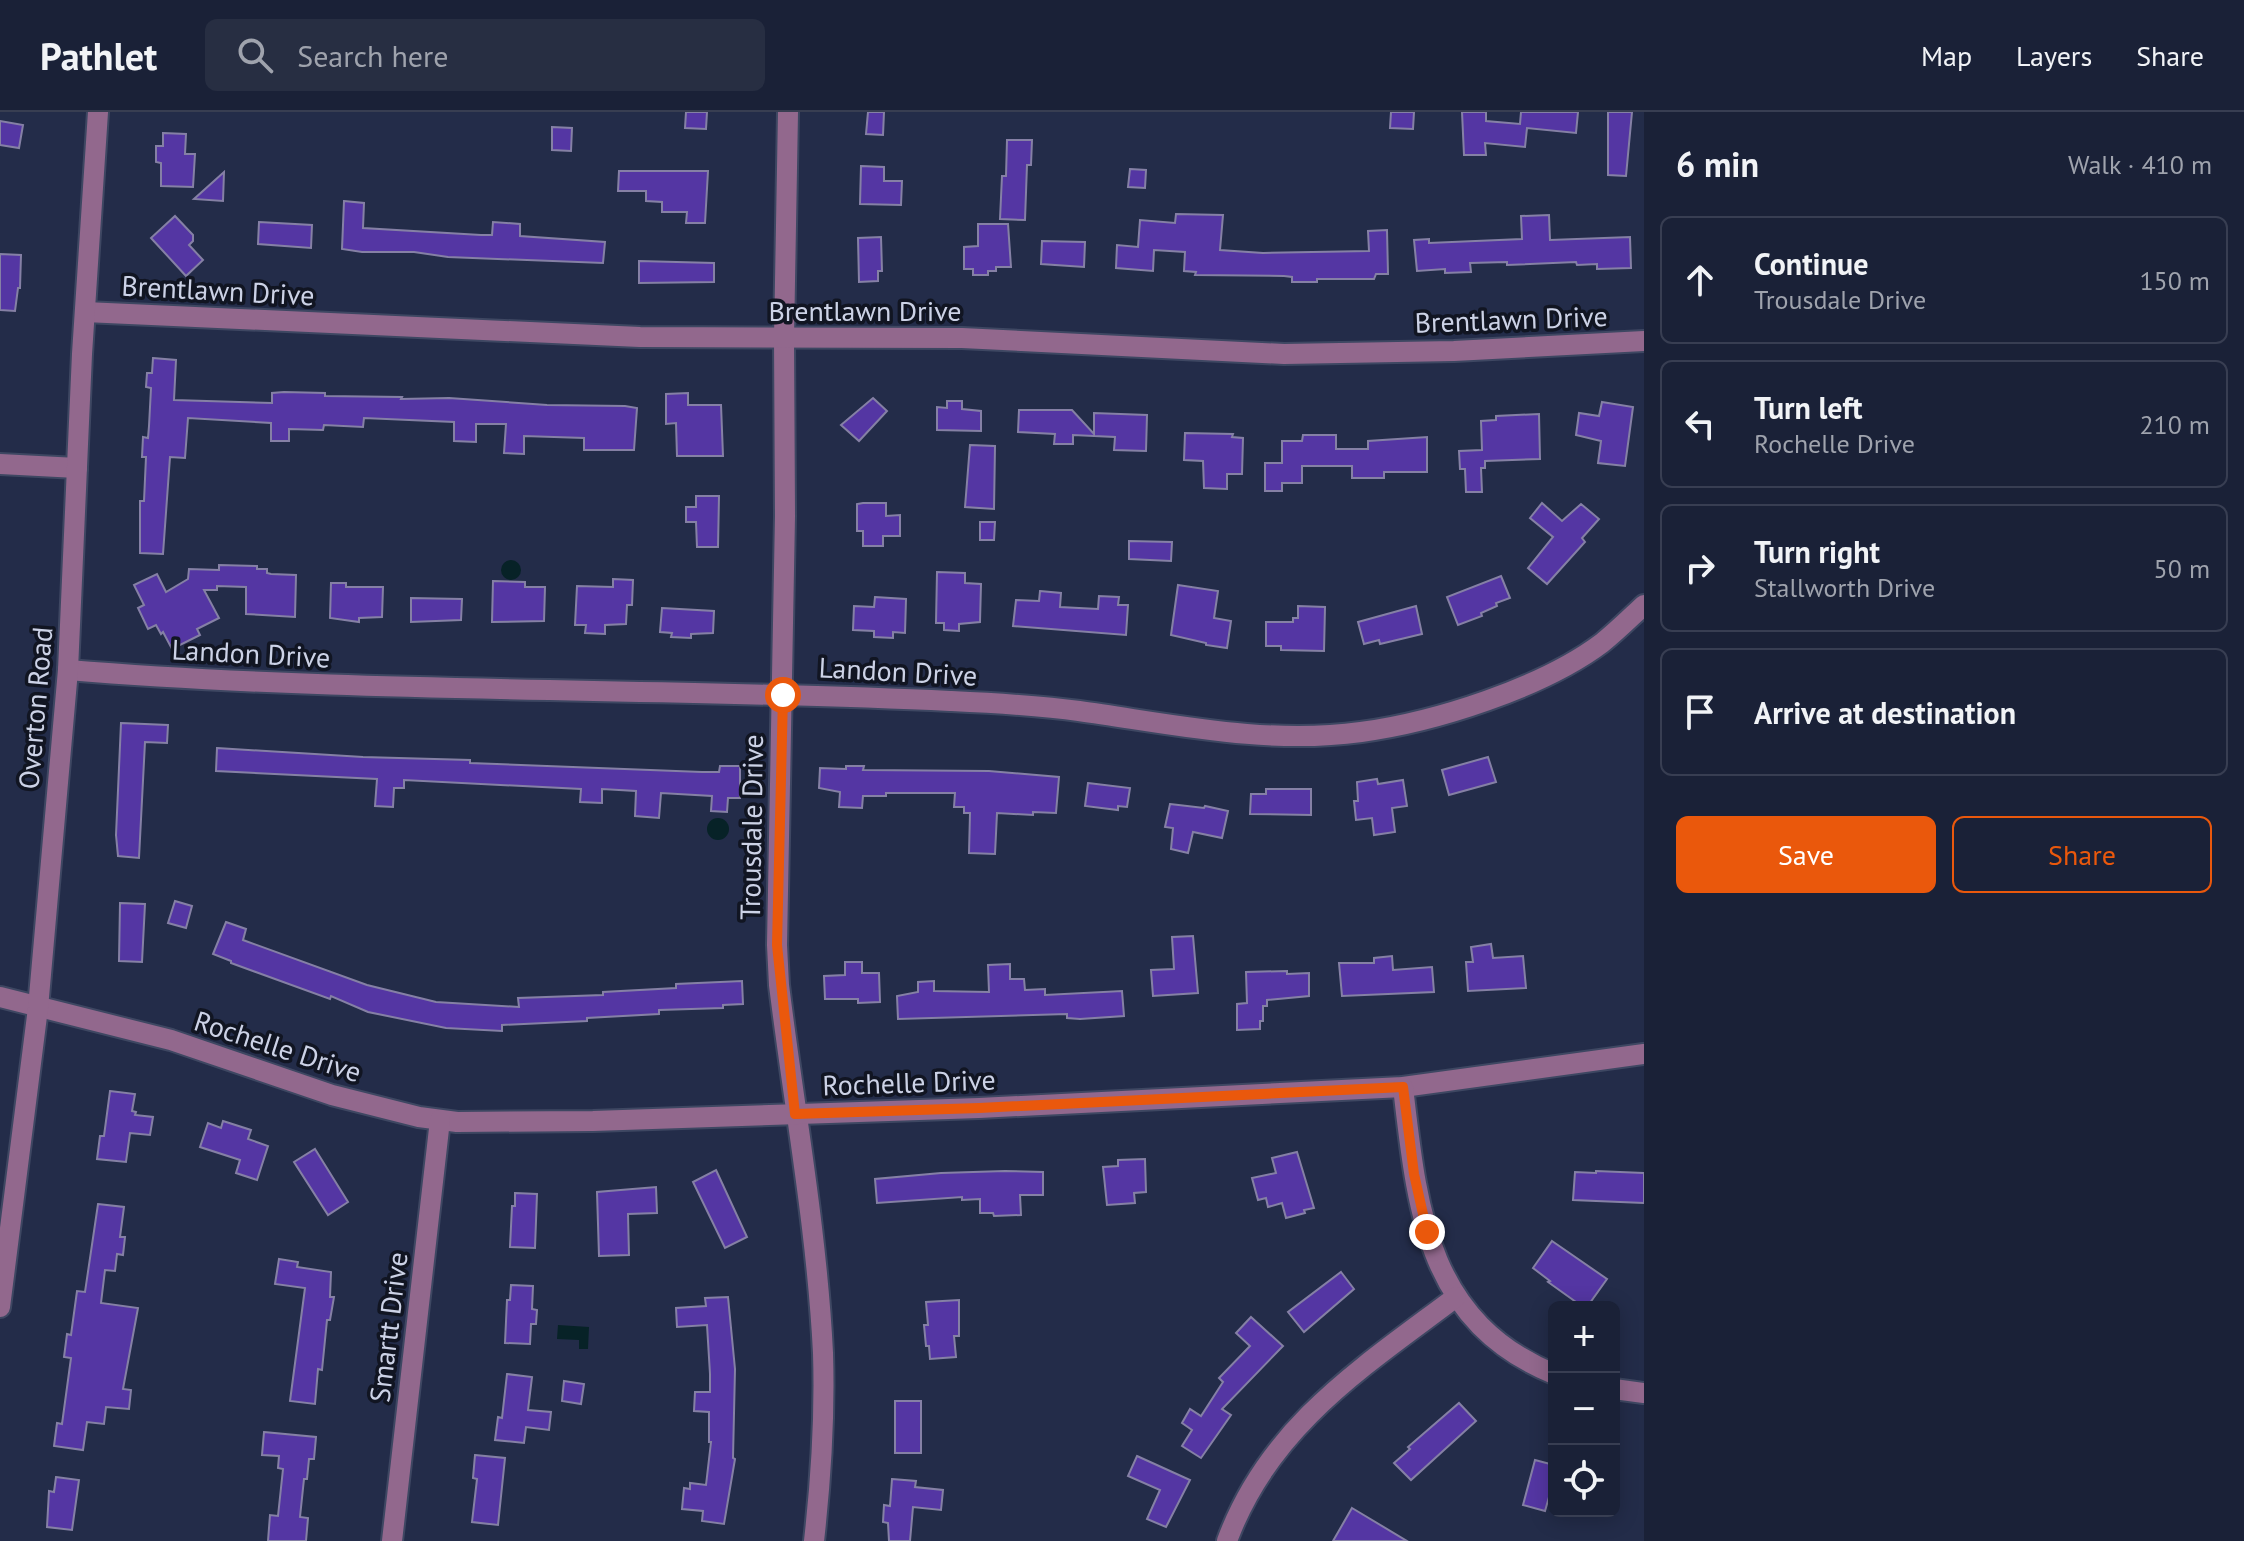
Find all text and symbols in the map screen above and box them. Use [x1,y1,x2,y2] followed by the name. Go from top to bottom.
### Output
[205,19,765,91] search box
[40,31,157,80] text: Pathlet
[233,33,277,77] icon: search
[297,36,449,75] text: Search here
[1921,37,1972,74] text: Map
[2016,37,2092,74] text: Layers
[2136,37,2204,74] text: Share
[1676,142,1759,186] text: 6 min
[2068,148,2212,181] text: Walk · 410 m
[1754,244,1868,283] text: Continue
[1678,258,1722,302] icon: ahead
[2139,264,2210,297] text: 150 m
[121,266,315,314] street label: Brentlawn Drive
[1754,283,1926,316] text: Trousdale Drive
[768,292,962,329] street label: Brentlawn Drive
[1414,297,1608,341] street label: Brentlawn Drive
[1754,388,1862,427] text: Turn left
[1678,402,1722,446] icon: left
[2139,408,2210,441] text: 210 m
[1754,427,1915,460] text: Rochelle Drive
[1754,532,1880,571] text: Turn right
[1678,546,1722,590] icon: right
[2154,552,2210,585] text: 50 m
[1754,571,1935,604] text: Stallworth Drive
[9,625,61,791] street label: Overton Road
[171,630,331,676] street label: Landon Drive
[818,648,978,694] street label: Landon Drive
[765,677,801,713] route start
[1678,690,1722,734] icon: arrive
[1754,693,2016,732] text: Arrive at destination
[731,734,771,920] street label: Trousdale Drive
[1676,816,1936,893] button: Save
[1952,816,2212,893] button: Share
[190,1002,366,1090] street label: Rochelle Drive
[822,1060,996,1104] street label: Rochelle Drive
[1409,1214,1445,1250] route end
[360,1250,416,1404] street label: Smartt Drive
[1548,1301,1620,1517] map controls
[1548,1301,1620,1373] button: +
[1548,1373,1620,1445] button: −
[1548,1445,1620,1517] button: locate

